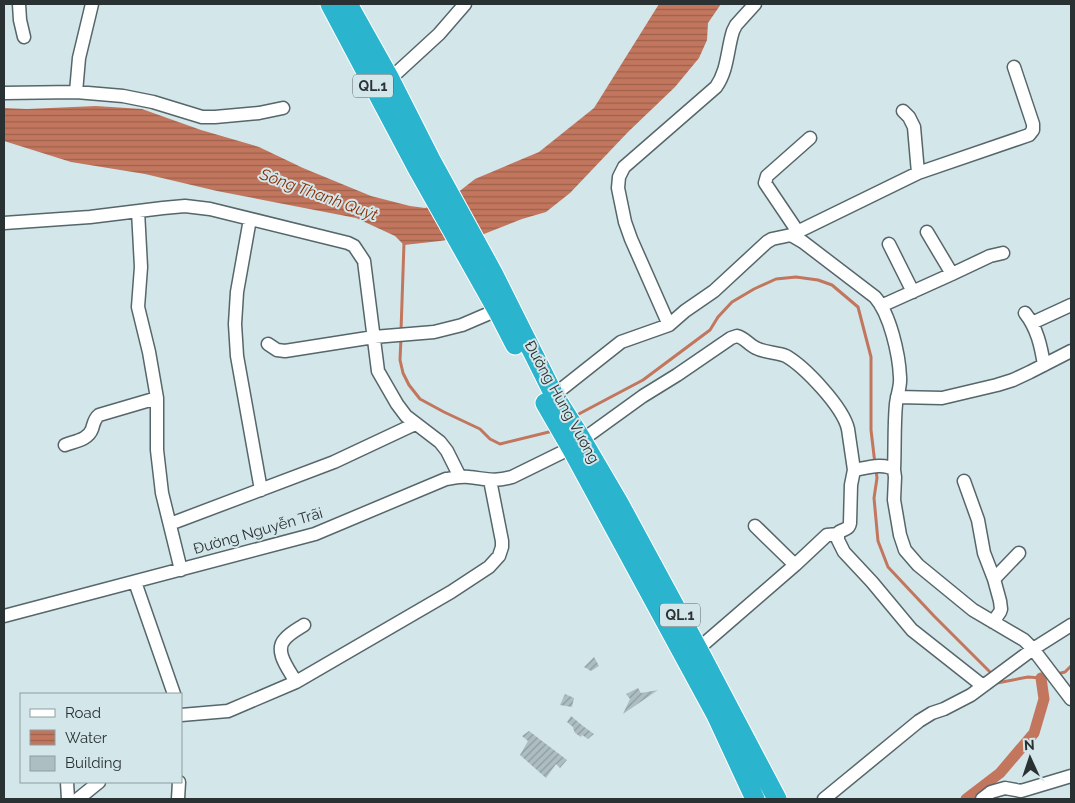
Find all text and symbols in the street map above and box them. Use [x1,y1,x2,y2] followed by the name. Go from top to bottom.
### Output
[353,74,393,98] road number: QL.1
[257,164,381,225] water label: Sông Thanh Quýt
[521,337,603,467] street label: Đường Hùng Vương
[191,504,325,558] street label: Đường Nguyễn Trãi
[660,604,700,626] road number: QL.1
[20,693,182,783] legend
[65,704,101,722] text: Road
[65,729,108,747] text: Water
[1005,733,1055,783] north arrow
[1024,737,1035,753] text: N
[65,754,122,772] text: Building

